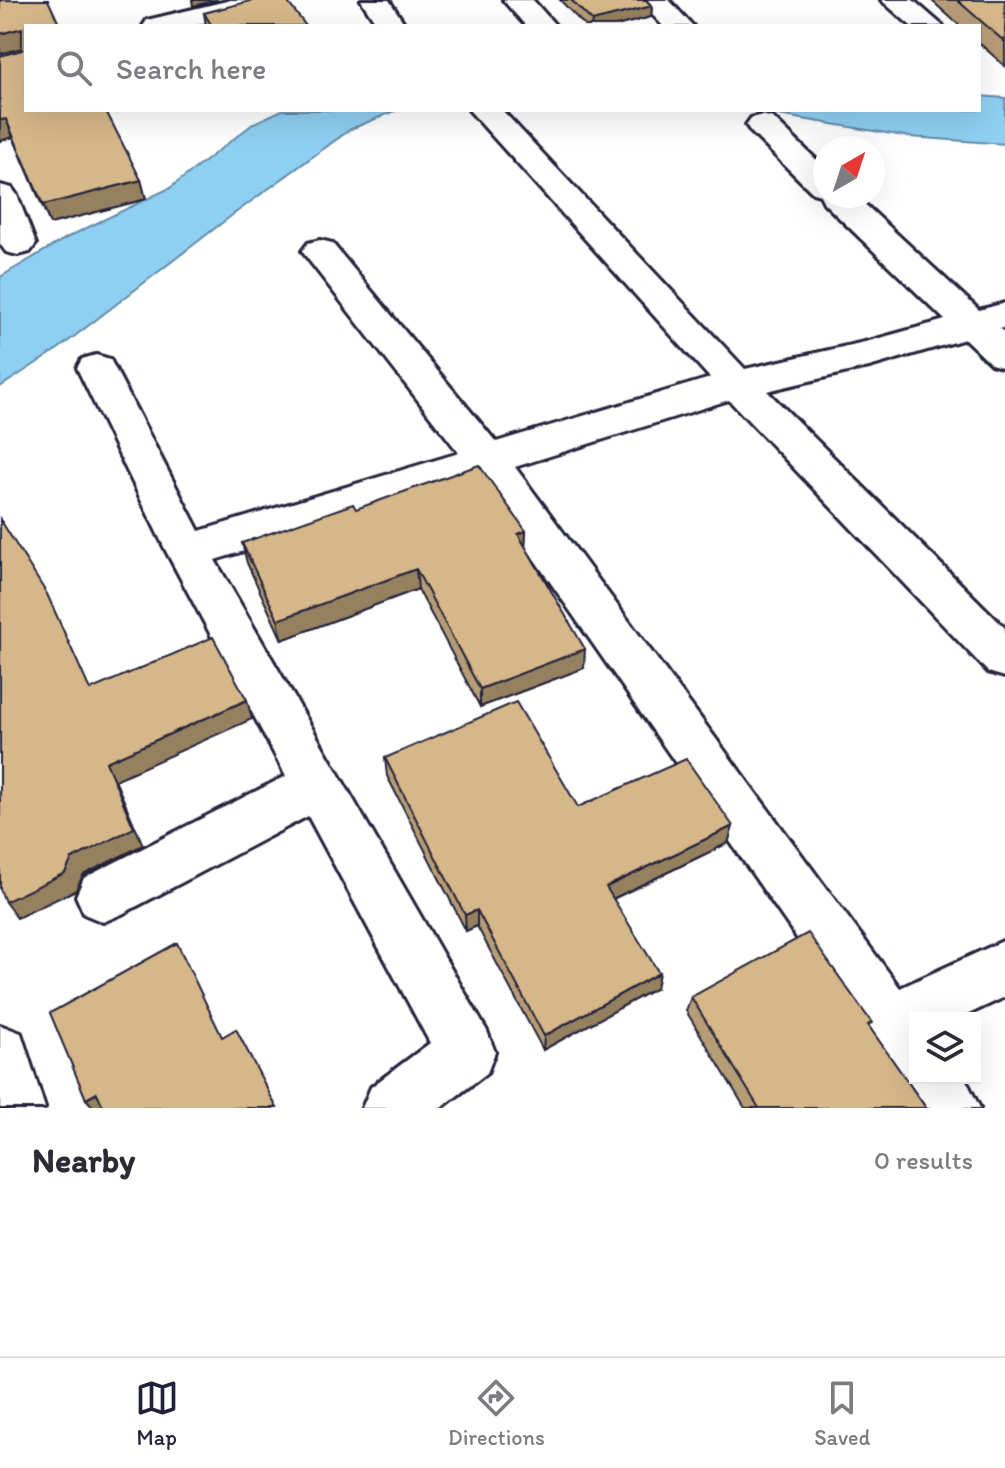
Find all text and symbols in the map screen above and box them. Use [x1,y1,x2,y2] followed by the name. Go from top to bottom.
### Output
[24,24,981,112] search box
[52,46,96,90] icon: search
[116,50,266,87] text: Search here
[813,136,885,208] north arrow
[909,1012,981,1084] map controls
[909,1012,981,1084] button: layers
[32,1140,135,1181] text: Nearby
[874,1144,973,1176] text: 0 results
[135,1376,179,1451] tab: Map
[448,1376,545,1451] tab: Directions
[814,1376,870,1451] tab: Saved

